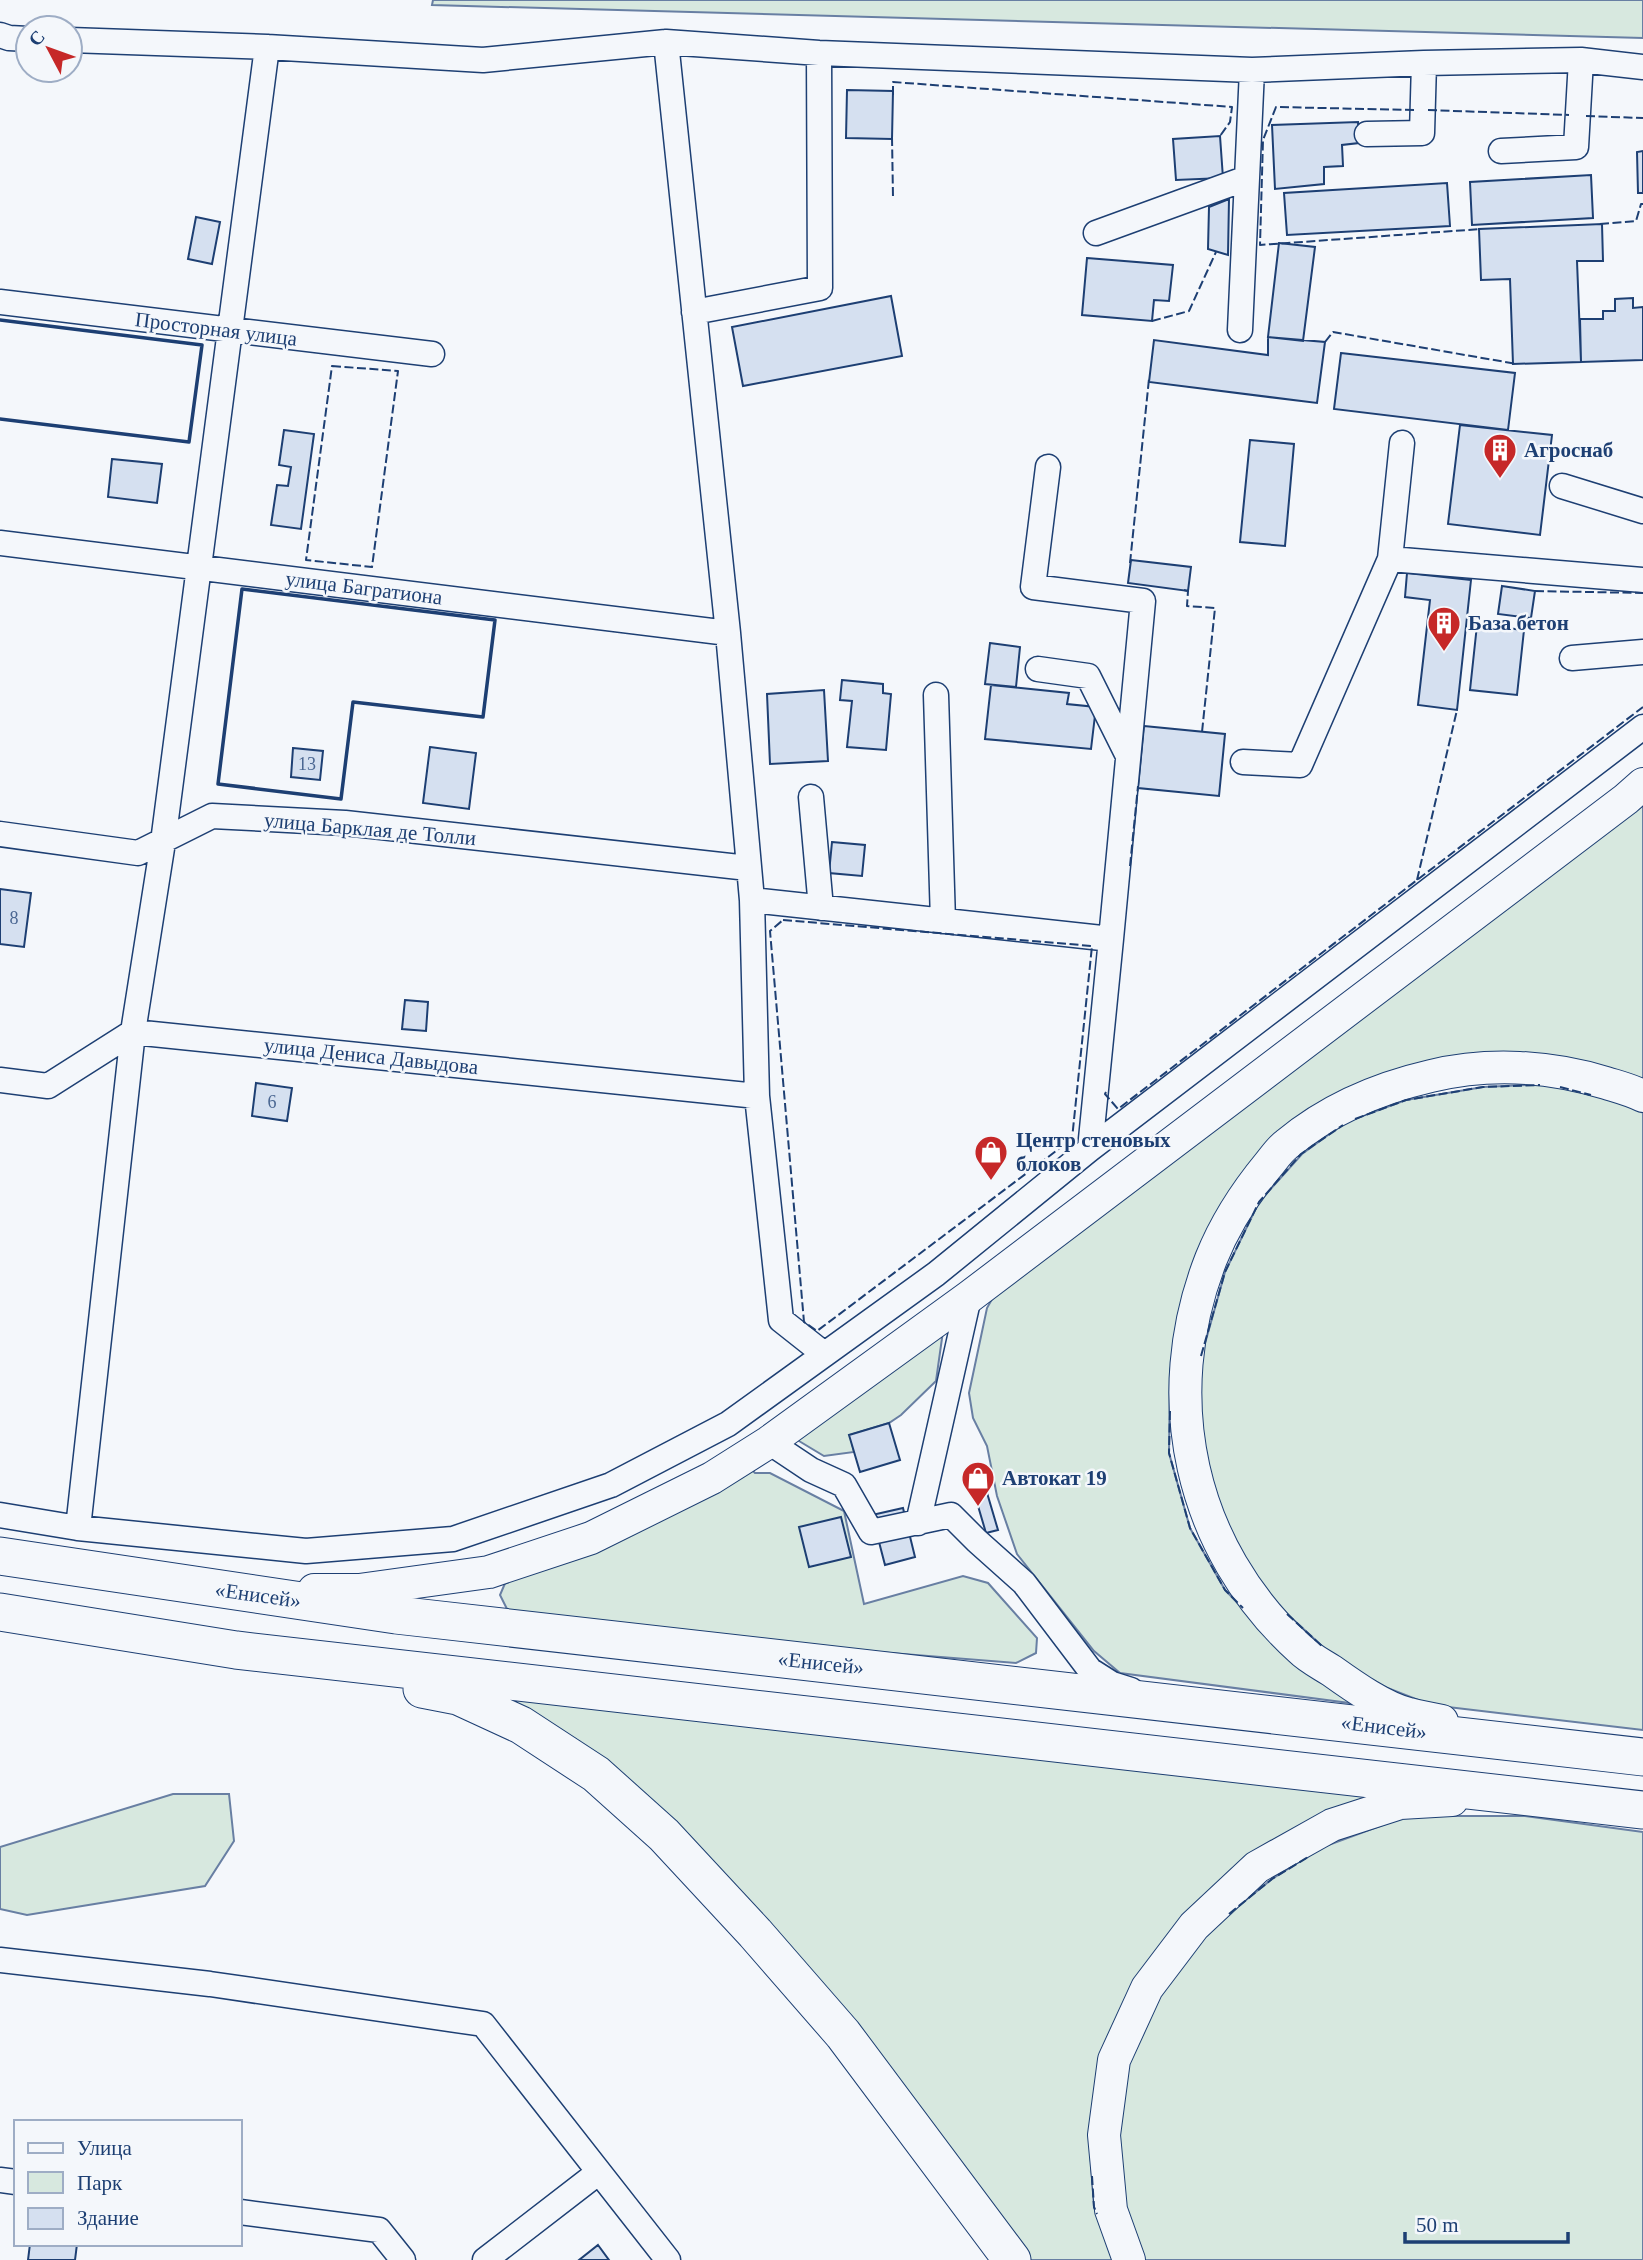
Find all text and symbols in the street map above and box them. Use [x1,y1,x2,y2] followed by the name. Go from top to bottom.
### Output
[14,14,84,84] north arrow
[24,26,49,50] text: С
[134,307,299,351] street label: Просторная улица
[1481,431,1519,480] building icon: Агроснаб
[1524,438,1613,462] place label: Агроснаб
[284,566,444,610] street label: улица Багратиона
[1425,604,1463,653] building icon: База бетон
[1468,611,1569,635] place label: База бетон
[298,754,316,774] house number: 13
[263,808,477,850] street label: улица Барклая де Толли
[10,908,19,928] house number: 8
[263,1033,480,1079] street label: улица Дениса Давыдова
[268,1092,277,1112] house number: 6
[1016,1128,1171,1176] place label: Центр стеновых блоков
[972,1133,1010,1182] shop icon: Центр стеновых блоков
[959,1459,997,1508] shop icon: Автокат 19
[1002,1466,1107,1490] place label: Автокат 19
[214,1577,302,1613] street label: «Енисей»
[777,1647,865,1679] street label: «Енисей»
[1340,1710,1428,1744] street label: «Енисей»
[14,2120,242,2246] legend
[77,2136,132,2160] text: Улица
[77,2171,123,2195] text: Парк
[1405,2200,1568,2244] scale bar
[77,2206,139,2230] text: Здание
[1416,2213,1459,2237] text: 50 m

